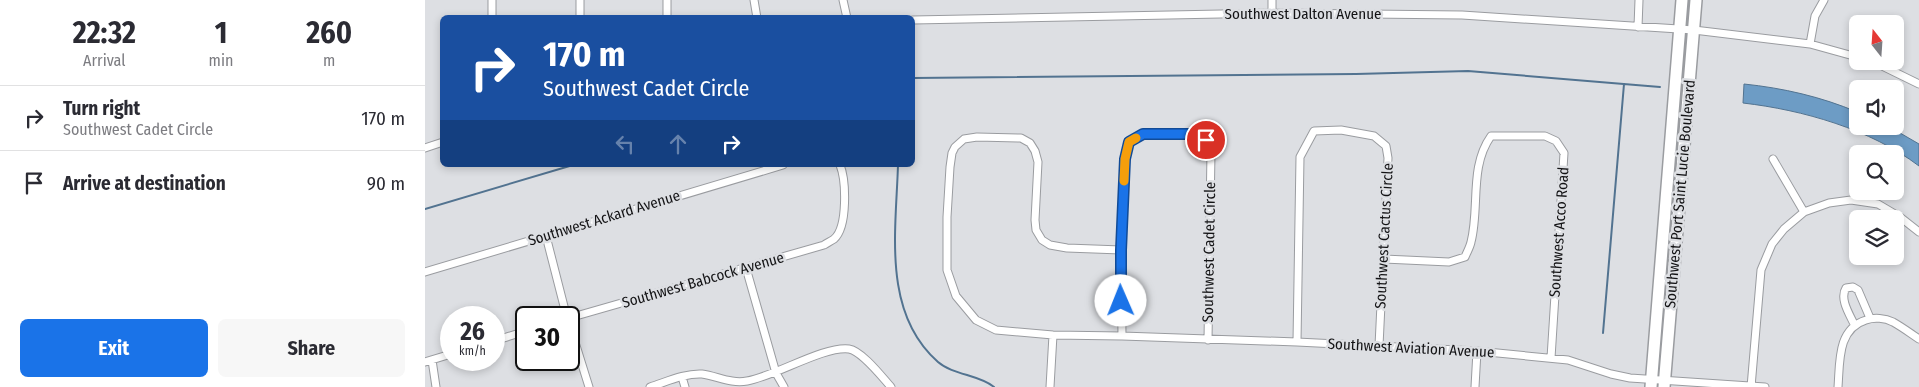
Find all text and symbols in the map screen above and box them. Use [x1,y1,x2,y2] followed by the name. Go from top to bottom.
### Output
[1225,5,1381,23] street label: Southwest Dalton Avenue
[73,15,136,51] text: 22:32
[215,15,227,51] text: 1
[306,15,352,51] text: 260
[1849,15,1904,70] north arrow
[1849,15,1904,265] map controls
[543,33,626,75] text: 170 m
[460,35,525,100] icon: right
[83,51,126,70] text: Arrival
[209,51,233,70] text: min
[323,51,335,70] text: m
[543,75,749,102] text: Southwest Cadet Circle
[1661,79,1699,309] street label: Southwest Port Saint Lucie Boulevard
[1849,80,1904,135] button: sound
[63,97,140,120] text: Turn right
[20,104,48,132] icon: right
[361,107,405,130] text: 170 m
[1185,119,1227,161] pin
[63,120,213,139] text: Southwest Cadet Circle
[1192,126,1220,154] icon: arrive
[611,130,639,158] icon: left
[664,130,692,158] icon: ahead
[717,130,745,158] icon: right
[1849,145,1904,200] button: search
[1371,163,1397,309] street label: Southwest Cactus Circle
[1545,166,1573,298] street label: Southwest Acco Road
[20,169,48,197] icon: arrive
[63,172,226,195] text: Arrive at destination
[367,172,405,195] text: 90 m
[1199,182,1219,322] street label: Southwest Cadet Circle
[526,186,682,250] street label: Southwest Ackard Avenue
[1849,210,1904,265] button: layers
[620,248,786,312] street label: Southwest Babcock Avenue
[1094,274,1146,326] position arrow
[515,306,580,371] speed limit sign: 30
[460,317,485,347] text: 26
[20,319,208,377] button: Exit
[218,319,405,377] button: Share
[1327,335,1495,361] street label: Southwest Aviation Avenue
[459,344,486,358] text: km/h

